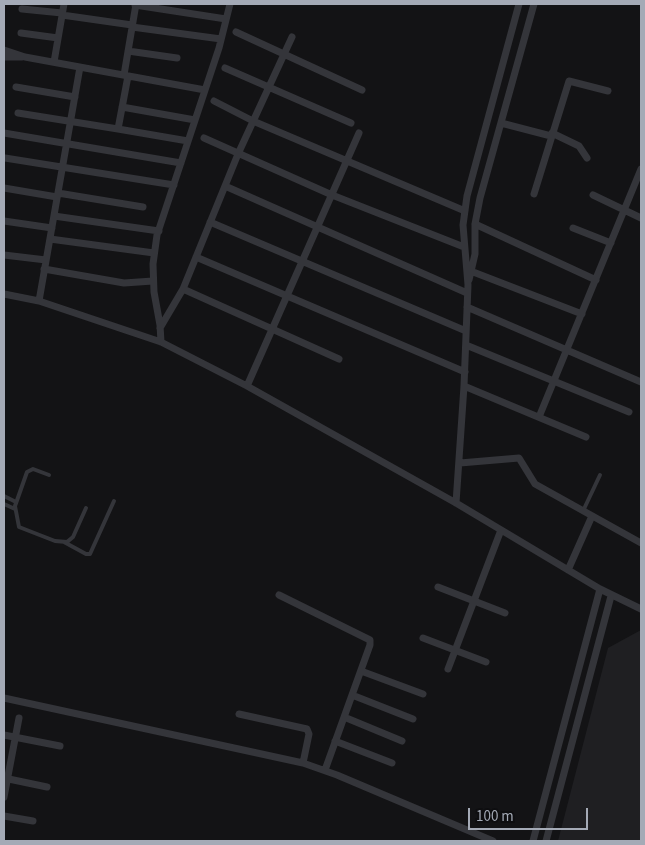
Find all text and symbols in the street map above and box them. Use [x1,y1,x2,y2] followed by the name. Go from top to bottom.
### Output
[470,798,590,830] scale bar
[476,806,514,827] text: 100 m

